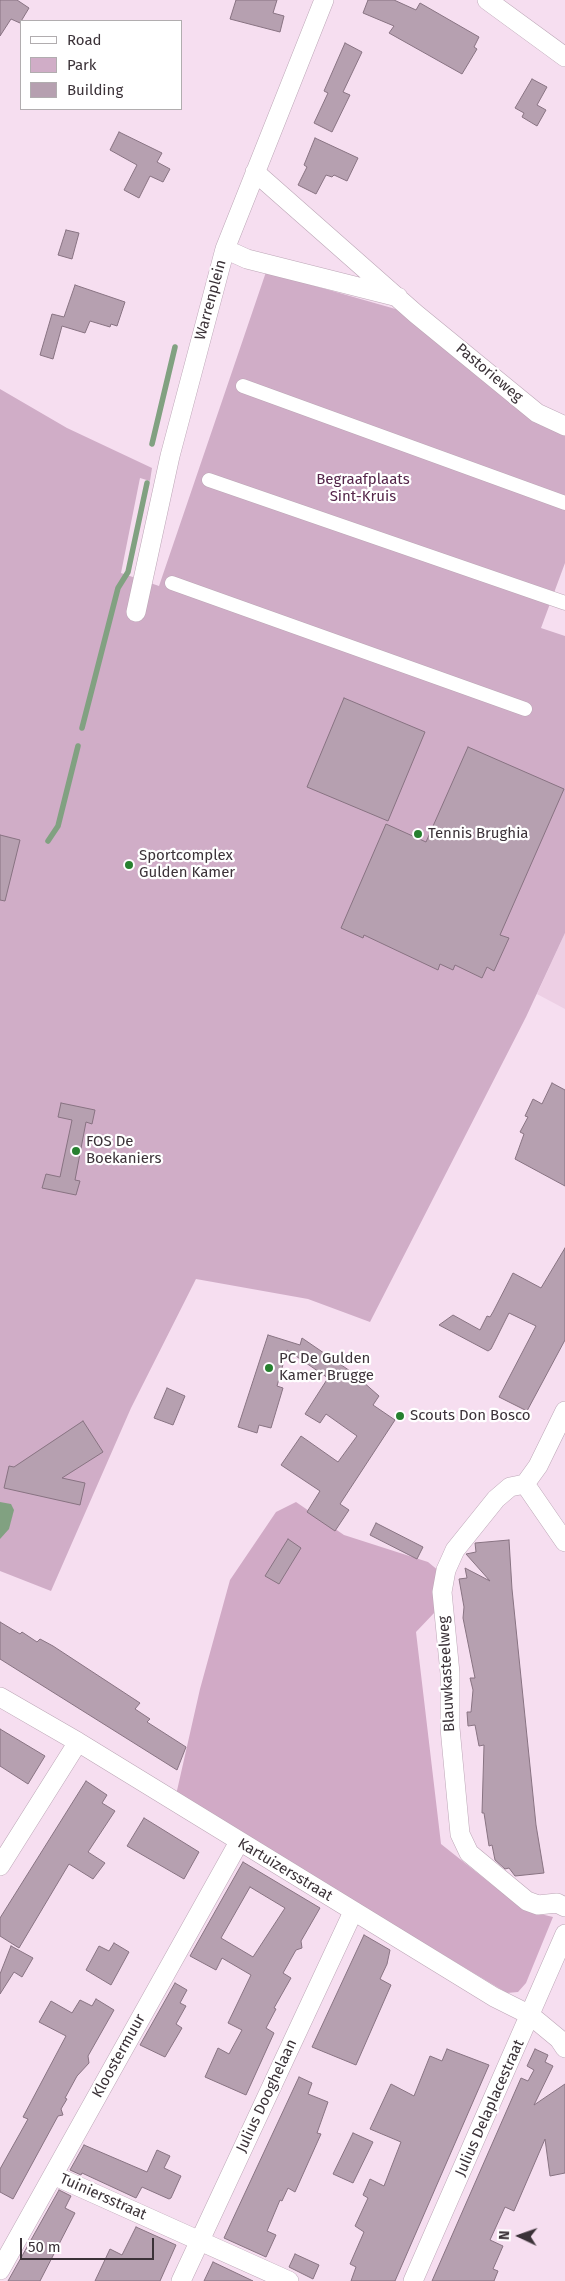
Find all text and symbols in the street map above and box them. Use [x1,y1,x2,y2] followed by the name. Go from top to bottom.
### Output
[20,20,182,110] legend
[67,31,102,49] text: Road
[67,56,97,74] text: Park
[67,81,123,99] text: Building
[192,258,230,342] street label: Warrenplein
[452,340,526,406] street label: Pastorieweg
[316,471,410,506] park label: Begraafplaats Sint-Kruis
[428,825,529,843] place label: Tennis Brughia
[412,828,424,840] marker: Tennis Brughia
[139,847,235,882] place label: Sportcomplex Gulden Kamer
[123,859,135,871] marker: Sportcomplex Gulden Kamer
[86,1133,161,1168] place label: FOS De Boekaniers
[70,1145,82,1157] marker: FOS De Boekaniers
[279,1350,374,1385] place label: PC De Gulden Kamer Brugge
[263,1362,275,1374] marker: PC De Gulden Kamer Brugge
[410,1407,531,1425] place label: Scouts Don Bosco
[394,1410,406,1422] marker: Scouts Don Bosco
[435,1615,459,1733] street label: Blauwkasteelweg
[234,1835,336,1905] street label: Kartuizersstraat
[89,2011,149,2101] street label: Kloostermuur
[233,2036,301,2156] street label: Julius Dooghelaan
[452,2037,528,2179] street label: Julius Delaplacestraat
[57,2170,149,2224] street label: Tuiniersstraat
[495,2211,545,2261] north arrow
[22,2228,156,2260] scale bar
[496,2230,513,2240] text: N
[28,2238,61,2256] text: 50 m

